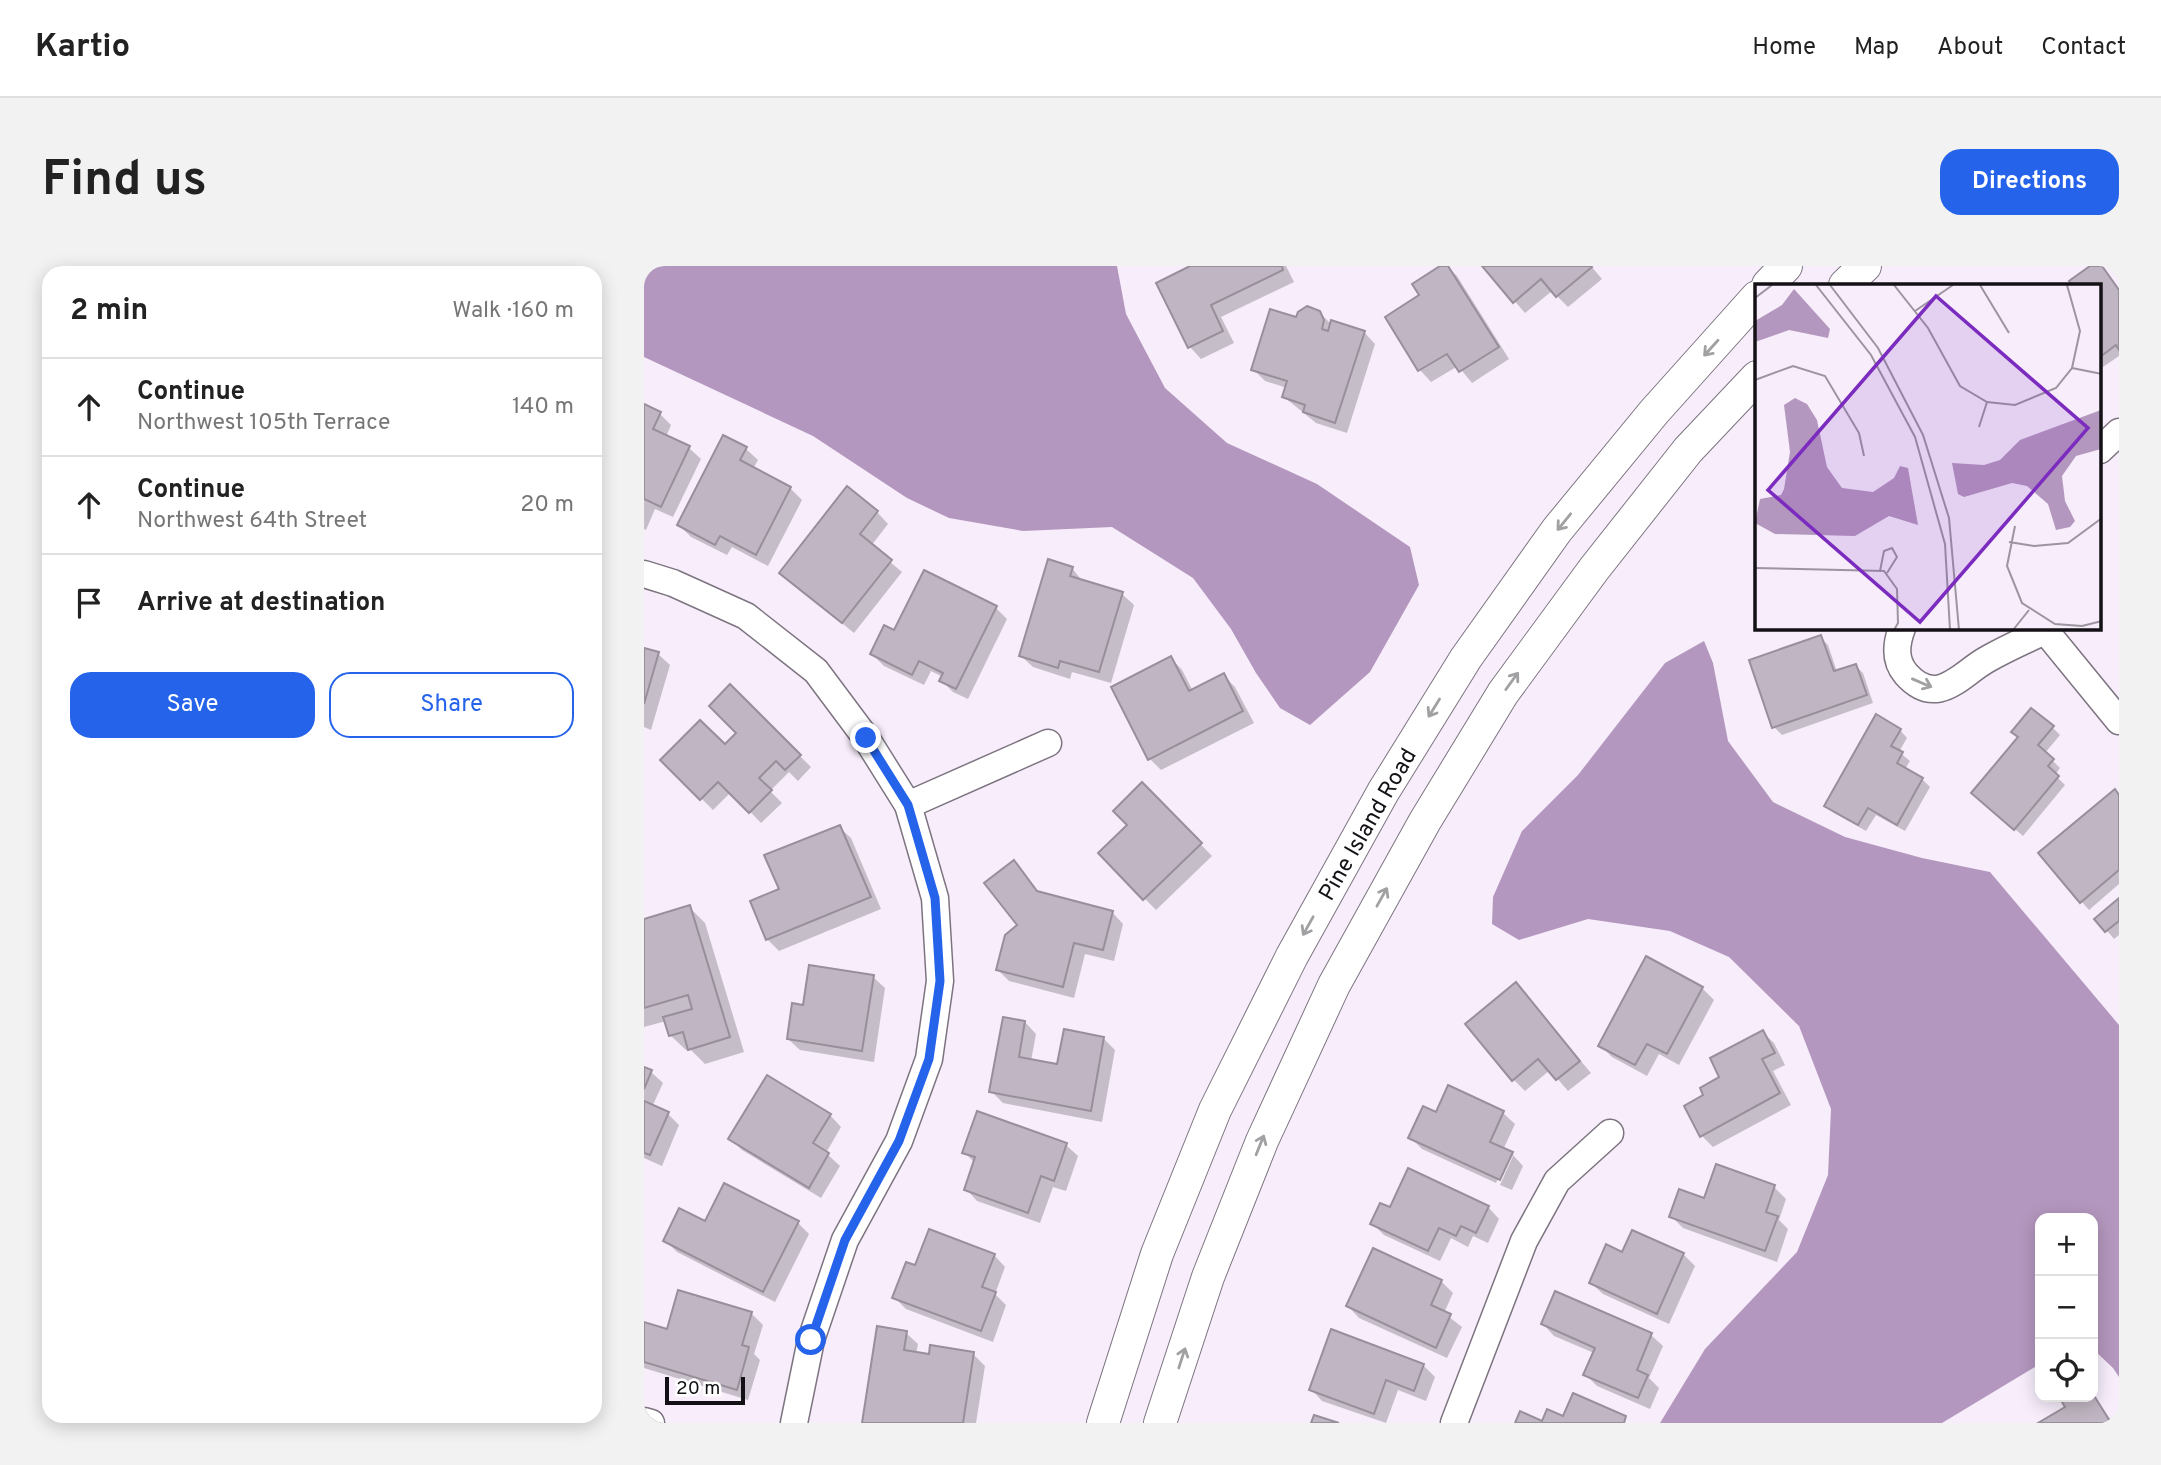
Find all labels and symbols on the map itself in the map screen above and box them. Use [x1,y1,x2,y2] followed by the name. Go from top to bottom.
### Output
[1755,284,2102,630] inset map
[1703,339,1719,357] one-way arrow
[1556,512,1572,530] one-way arrow
[1505,672,1519,691] one-way arrow
[1911,678,1932,691] one-way arrow
[1427,698,1441,718] one-way arrow
[850,722,881,753] route end
[1314,744,1425,907] street label: Pine Island Road
[1376,887,1389,908] one-way arrow
[1301,916,1315,936] one-way arrow
[1255,1135,1268,1156] one-way arrow
[795,1324,826,1355] route start
[1176,1348,1189,1370] one-way arrow
[665,1374,746,1406] scale bar

